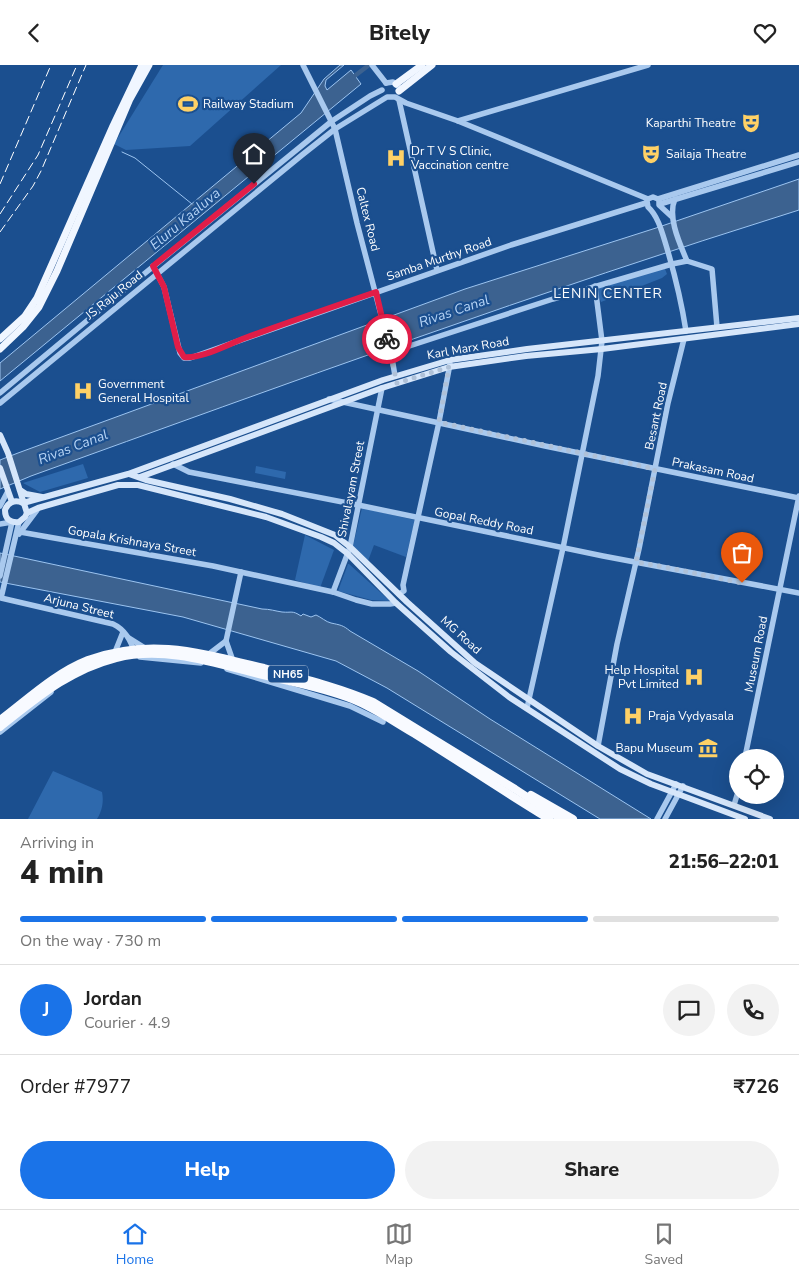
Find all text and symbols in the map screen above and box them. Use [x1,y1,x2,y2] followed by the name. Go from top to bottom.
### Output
[369,18,430,48] text: Bitely
[20,19,48,47] icon: back
[751,19,779,47] icon: heart
[177,93,199,115] sports icon: Railway Stadium
[203,96,294,112] place label: Railway Stadium
[740,112,762,134] theatre icon: Kaparthi Theatre
[646,115,736,131] place label: Kaparthi Theatre
[233,133,275,184] pin
[240,140,268,168] icon: home
[410,143,509,173] place label: Dr T V S Clinic, Vaccination centre
[640,143,662,165] theatre icon: Sailaja Theatre
[666,146,746,162] place label: Sailaja Theatre
[385,147,407,169] hospital icon: Dr T V S Clinic, Vaccination centre
[146,184,224,254] water label: Eluru Kaaluva
[352,185,384,253] street label: Caltex Road
[384,233,494,285] street label: Samba Murthy Road
[81,267,146,324] street label: JS Raju Road
[553,284,663,303] district label: LENIN CENTER
[416,290,492,332] water label: Rivas Canal
[362,314,412,364] courier
[373,325,401,353] icon: bike
[426,333,510,363] street label: Karl Marx Road
[98,376,189,406] place label: Government General Hospital
[72,380,94,402] hospital icon: Government General Hospital
[641,381,671,451] street label: Besant Road
[35,425,111,469] water label: Rivas Canal
[334,439,368,539] street label: Shivalayam Street
[670,453,756,487] street label: Prakasam Road
[433,504,535,538] street label: Gopal Reddy Road
[66,522,198,560] street label: Gopala Krishnaya Street
[721,532,763,583] pin
[728,539,756,567] icon: bag
[42,590,116,623] street label: Arjuna Street
[437,612,485,658] street label: MG Road
[741,615,771,693] street label: Museum Road
[604,662,679,692] place label: Help Hospital Pvt Limited
[268,665,308,683] road number: NH65
[683,666,705,688] hospital icon: Help Hospital Pvt Limited
[622,705,644,727] hospital icon: Praja Vydyasala
[648,708,734,724] place label: Praja Vydyasala
[697,737,719,759] museum icon: Bapu Museum
[616,740,693,756] place label: Bapu Museum
[729,749,784,804] map controls
[729,749,784,804] button: locate
[20,832,94,854] text: Arriving in
[668,849,779,875] text: 21:56–22:01
[20,851,104,894] text: 4 min
[20,930,161,952] text: On the way · 730 m
[663,984,715,1036] button: chat
[727,984,779,1036] button: phone
[84,986,142,1012] text: Jordan
[43,997,49,1023] text: J
[84,1012,170,1034] text: Courier · 4.9
[20,1074,131,1100] text: Order #7977
[733,1074,779,1100] text: ₹726
[20,1141,395,1199] button: Help
[405,1141,779,1199] button: Share
[116,1220,154,1269] tab: Home
[385,1220,413,1269] tab: Map
[645,1220,683,1269] tab: Saved

